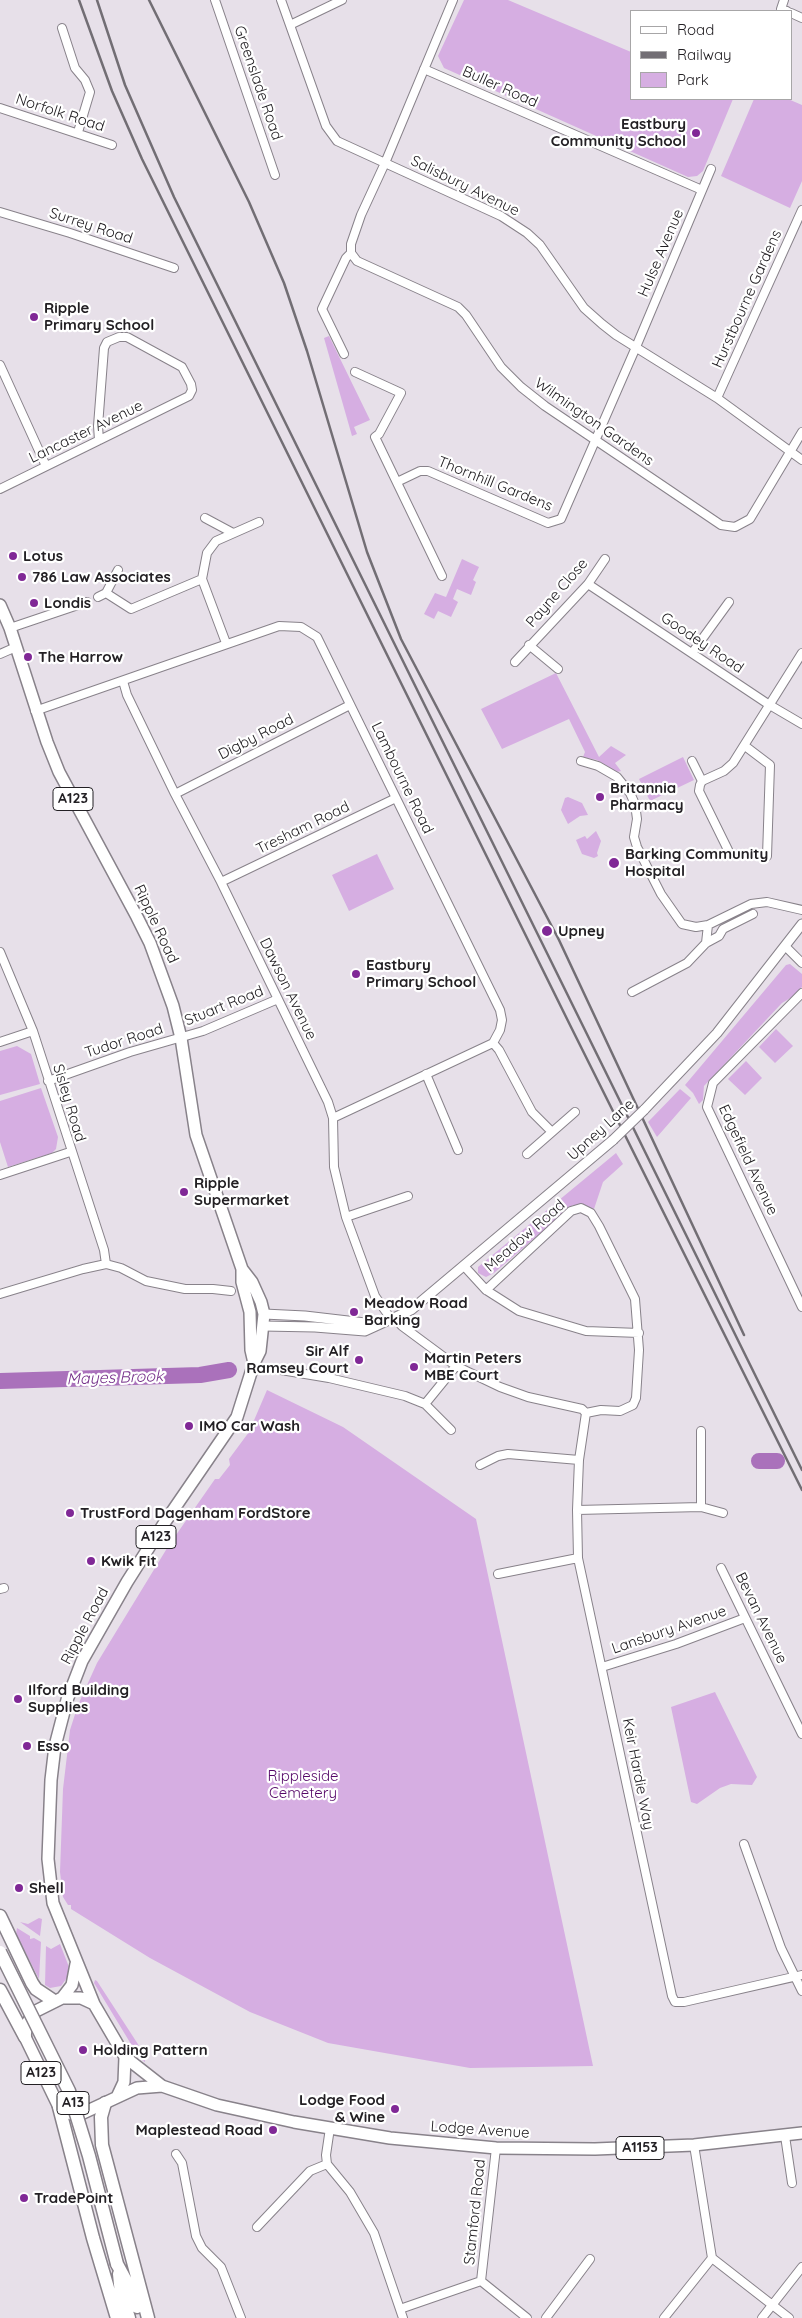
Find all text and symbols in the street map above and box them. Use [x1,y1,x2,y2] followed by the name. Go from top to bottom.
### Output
[630,10,792,100] legend
[677,20,714,39] text: Road
[230,23,286,143] street label: Greenslade Road
[677,45,732,64] text: Railway
[460,62,540,112] street label: Buller Road
[677,70,709,89] text: Park
[13,90,107,136] street label: Norfolk Road
[551,115,686,150] place label: Eastbury Community School
[690,127,702,139] marker: Eastbury Community School
[408,152,522,220] street label: Salisbury Avenue
[47,204,135,248] street label: Surrey Road
[634,206,688,300] street label: Hulse Avenue
[708,227,786,371] street label: Hurstbourne Gardens
[44,299,154,334] place label: Ripple Primary School
[28,311,40,323] marker: Ripple Primary School
[531,374,657,470] street label: Wilmington Gardens
[26,397,146,467] street label: Lancaster Avenue
[435,453,555,515] street label: Thornhill Gardens
[23,547,63,565] place label: Lotus
[7,550,19,562] marker: Lotus
[522,555,592,631] street label: Payne Close
[32,568,171,586] place label: 786 Law Associates
[16,571,28,583] marker: 786 Law Associates
[44,594,91,612] place label: Londis
[28,597,40,609] marker: Londis
[657,609,747,677] street label: Goodey Road
[38,648,123,666] place label: The Harrow
[22,651,34,663] marker: The Harrow
[215,710,297,764] street label: Digby Road
[367,719,437,837] street label: Lambourne Road
[610,779,684,814] place label: Britannia Pharmacy
[53,788,93,811] road number: A123
[594,791,606,803] marker: Britannia Pharmacy
[253,798,353,858] street label: Tresham Road
[625,845,768,880] place label: Barking Community Hospital
[607,856,621,870] marker: Barking Community Hospital
[130,882,182,966] street label: Ripple Road
[558,922,605,940] place label: Upney
[540,924,554,938] marker: Upney
[256,935,320,1043] street label: Dawson Avenue
[366,956,476,991] place label: Eastbury Primary School
[350,968,362,980] marker: Eastbury Primary School
[182,982,266,1030] street label: Stuart Road
[83,1020,165,1062] street label: Tudor Road
[49,1062,89,1144] street label: Sisley Road
[564,1095,638,1165] street label: Upney Lane
[715,1102,781,1218] street label: Edgefield Avenue
[194,1174,289,1209] place label: Ripple Supermarket
[178,1186,190,1198] marker: Ripple Supermarket
[481,1196,569,1276] street label: Meadow Road
[364,1294,468,1329] place label: Meadow Road Barking
[348,1306,360,1318] marker: Meadow Road Barking
[246,1342,349,1377] place label: Sir Alf Ramsey Court
[424,1349,521,1384] place label: Martin Peters MBE Court
[353,1354,365,1366] marker: Sir Alf Ramsey Court
[408,1361,420,1373] marker: Martin Peters MBE Court
[66,1367,164,1389] water label: Mayes Brook
[199,1417,300,1435] place label: IMO Car Wash
[183,1420,195,1432] marker: IMO Car Wash
[80,1504,311,1522] place label: TrustFord Dagenham FordStore
[64,1507,76,1519] marker: TrustFord Dagenham FordStore
[136,1525,176,1548] road number: A123
[101,1552,157,1570] place label: Kwik Fit
[85,1555,97,1567] marker: Kwik Fit
[731,1569,791,1667] street label: Bevan Avenue
[57,1584,113,1668] street label: Ripple Road
[609,1602,729,1658] street label: Lansbury Avenue
[28,1681,129,1716] place label: Ilford Building Supplies
[12,1693,24,1705] marker: Ilford Building Supplies
[618,1717,658,1831] street label: Keir Hardie Way
[37,1737,69,1755] place label: Esso
[21,1740,33,1752] marker: Esso
[267,1767,339,1802] park label: Rippleside Cemetery
[29,1879,64,1897] place label: Shell
[13,1882,25,1894] marker: Shell
[93,2041,208,2059] place label: Holding Pattern
[77,2044,89,2056] marker: Holding Pattern
[21,2062,61,2084] road number: A123
[299,2091,385,2126] place label: Lodge Food & Wine
[57,2092,89,2114] road number: A13
[389,2103,401,2115] marker: Lodge Food & Wine
[430,2118,530,2142] street label: Lodge Avenue
[135,2121,263,2139] place label: Maplestead Road
[267,2124,279,2136] marker: Maplestead Road
[616,2136,664,2160] road number: A1153
[461,2158,489,2266] street label: Stamford Road
[34,2189,113,2207] place label: TradePoint
[18,2192,30,2204] marker: TradePoint

